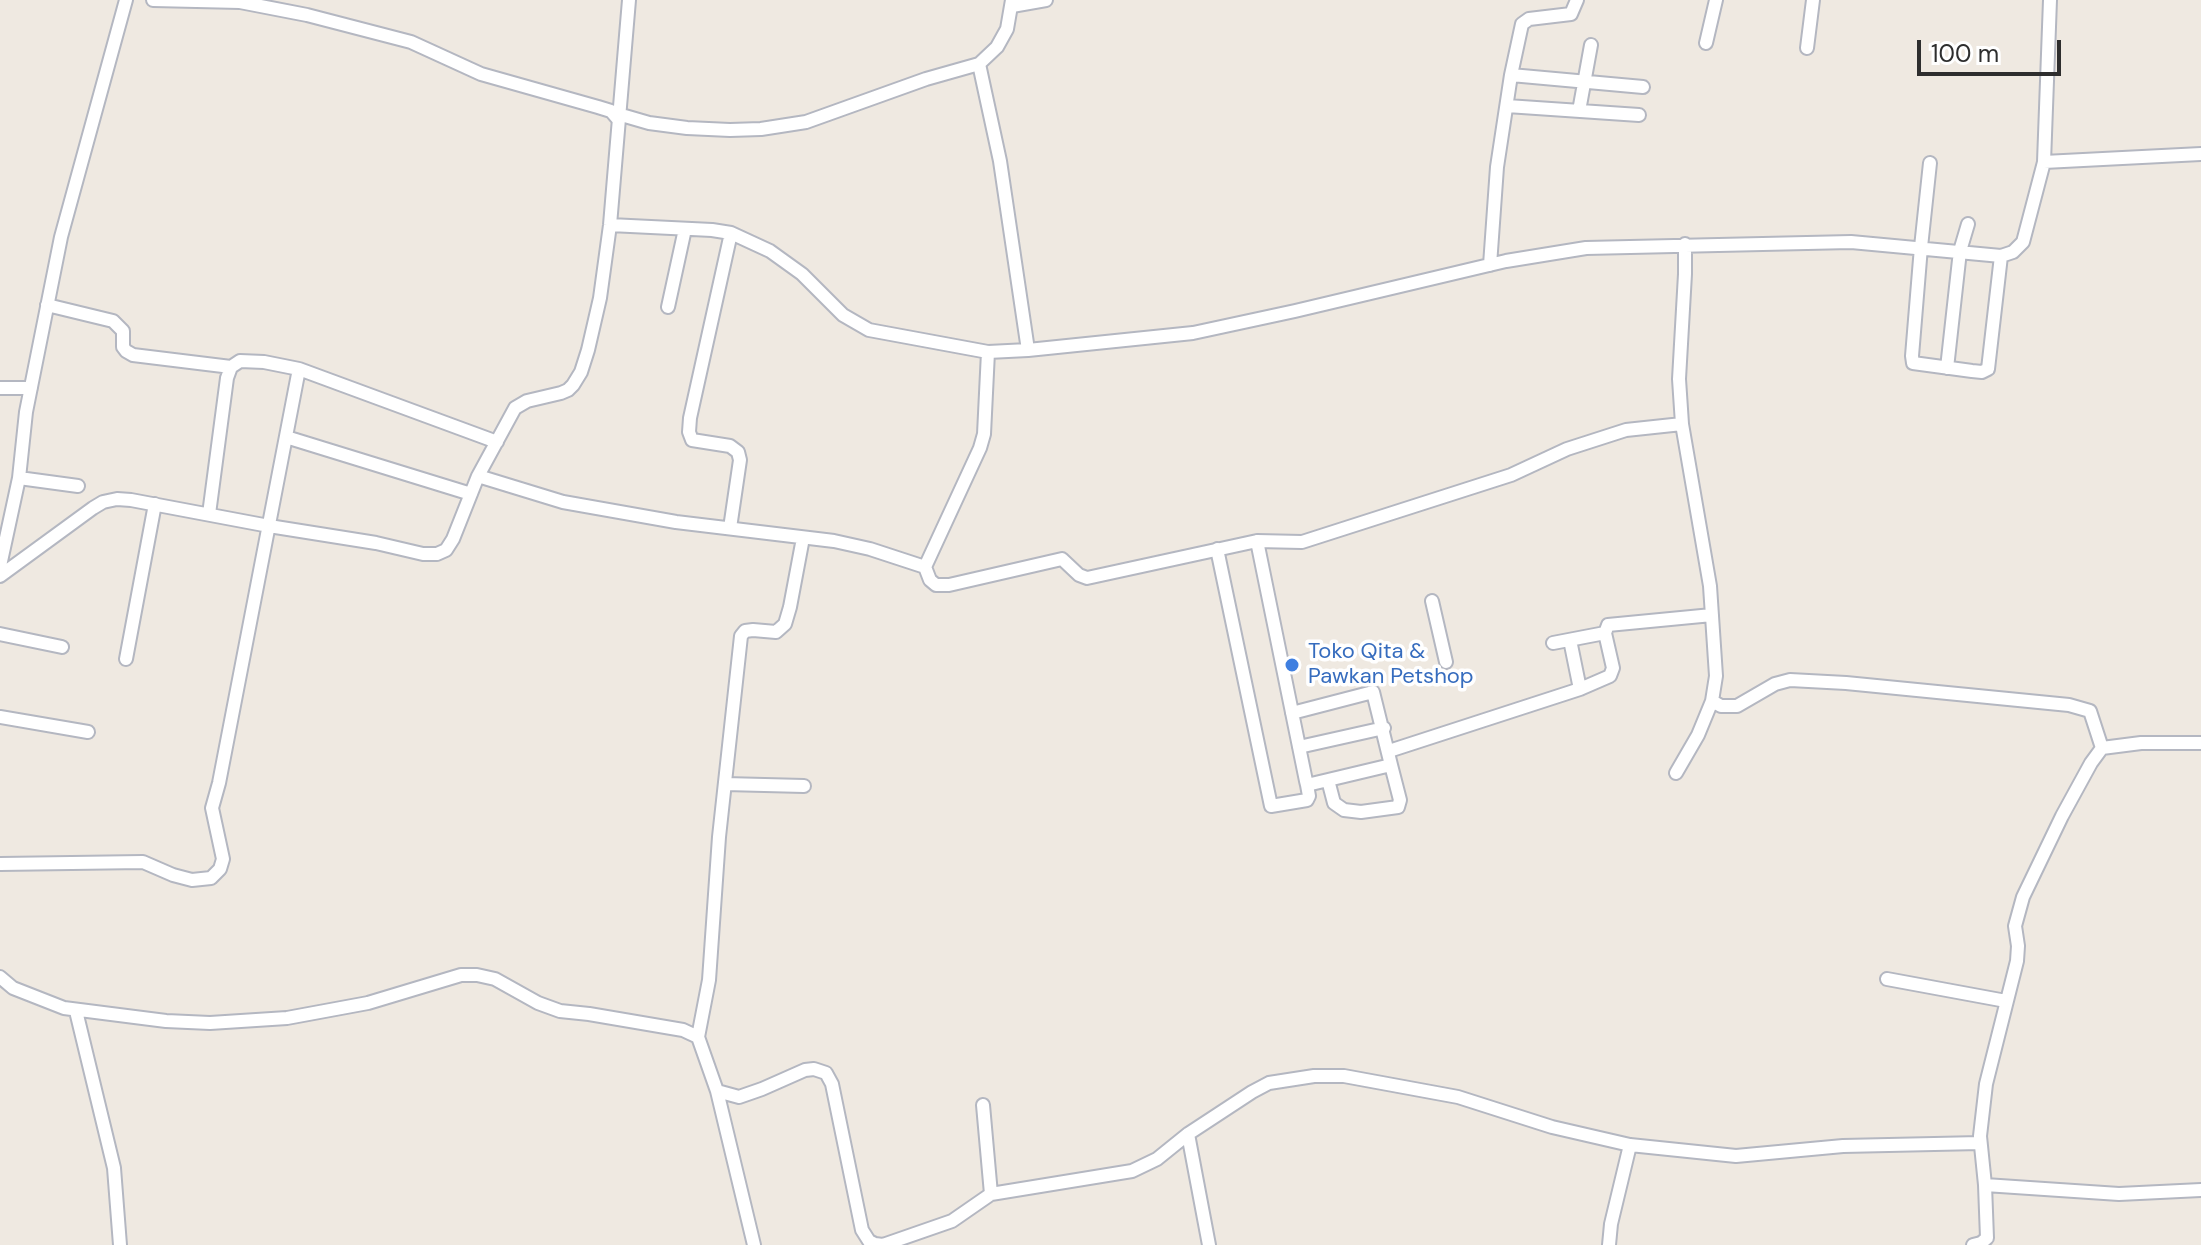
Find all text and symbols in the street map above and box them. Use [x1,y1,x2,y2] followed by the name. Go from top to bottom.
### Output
[1921,24,2065,74] scale bar
[1931,38,1999,69] text: 100 m
[1308,639,1474,690] place label: Toko Qita & Pawkan Petshop
[1283,656,1301,674] marker: Toko Qita & Pawkan Petshop

